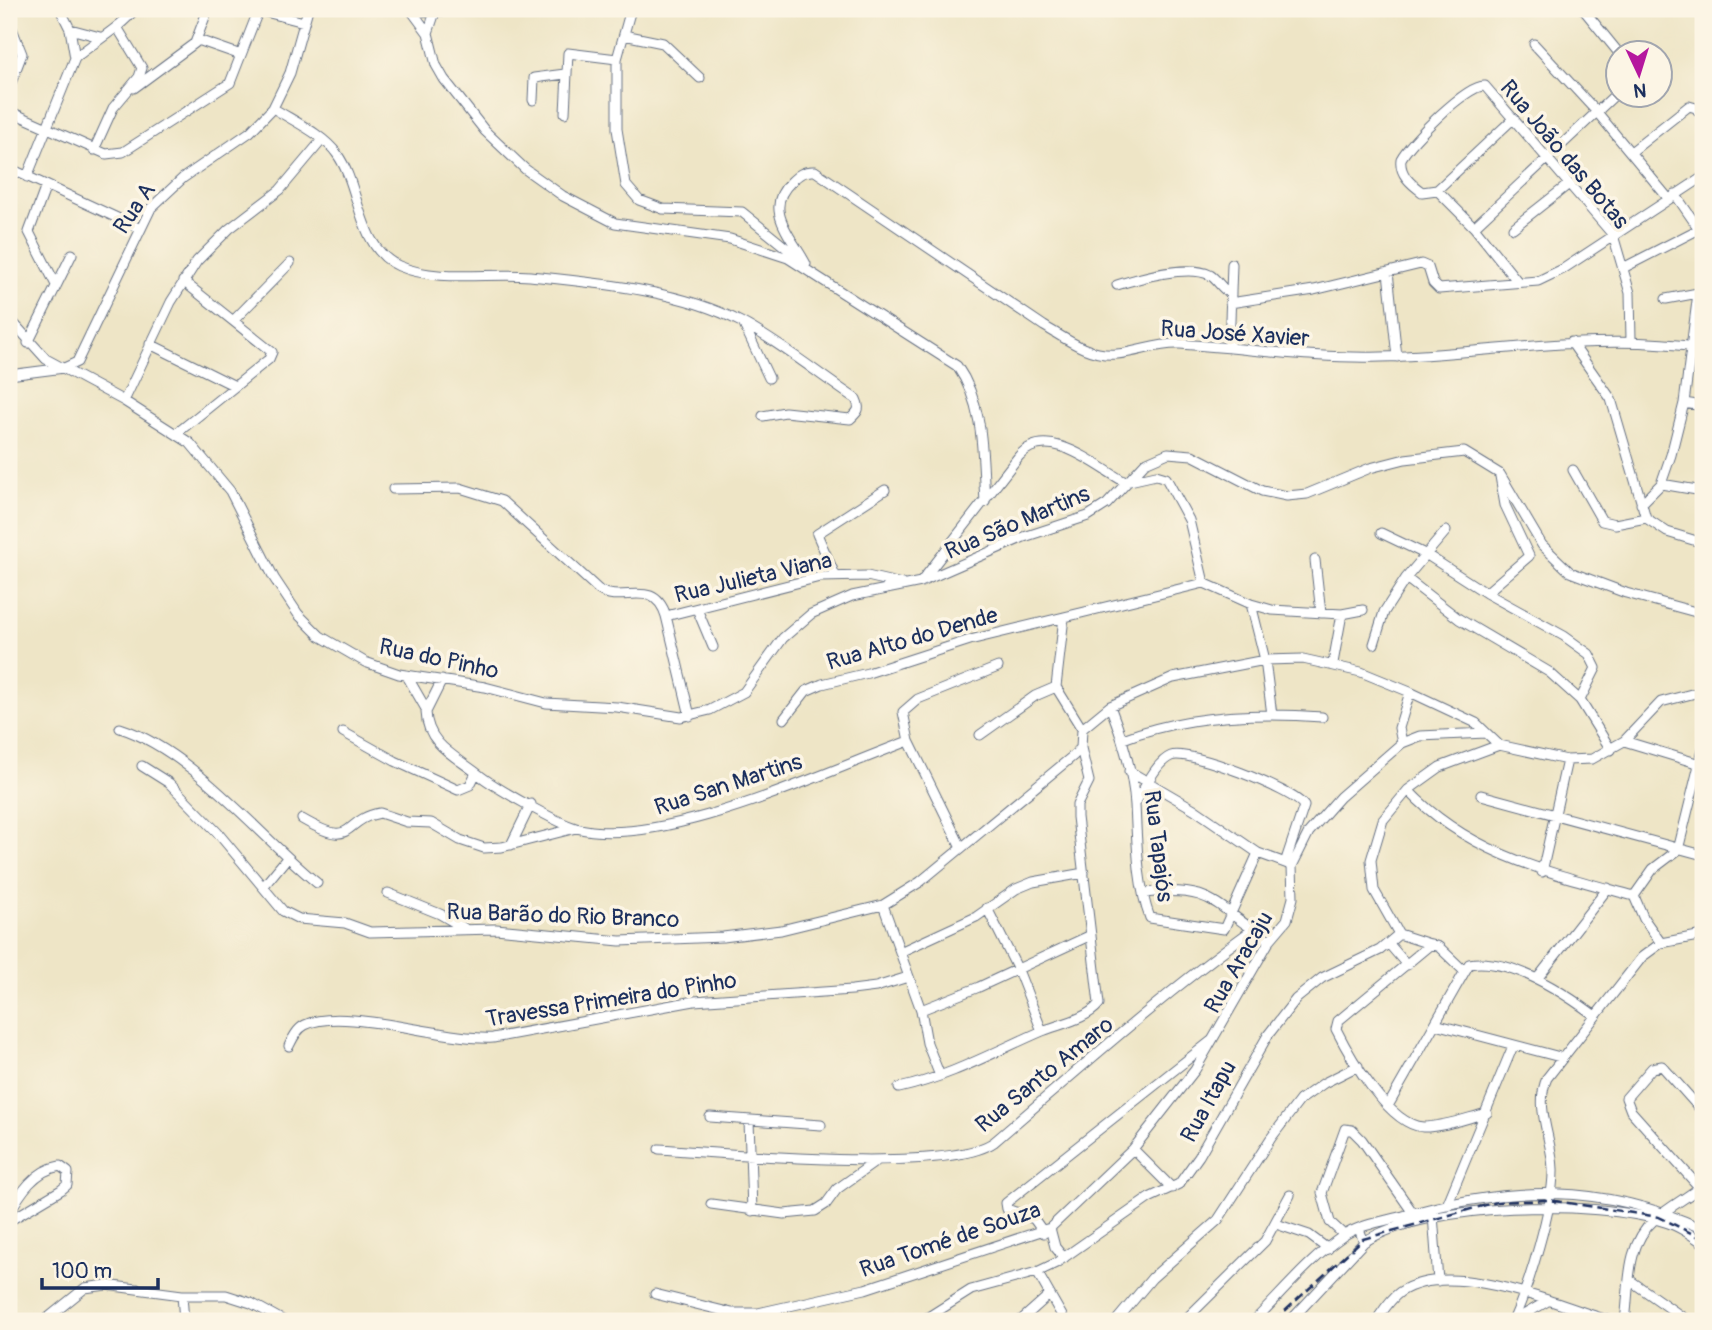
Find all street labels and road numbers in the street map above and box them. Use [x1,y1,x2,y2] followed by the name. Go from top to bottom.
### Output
[1494,74,1636,235] street label: Rua João das Botas
[107,177,162,239] street label: Rua A
[1160,314,1310,353] street label: Rua José Xavier
[940,479,1094,566] street label: Rua São Martins
[672,545,835,610] street label: Rua Julieta Viana
[823,600,1002,677] street label: Rua Alto do Dende
[376,632,501,685] street label: Rua do Pinho
[651,747,806,822] street label: Rua San Martins
[1137,789,1180,904] street label: Rua Tapajós
[446,897,680,934] street label: Rua Barão do Rio Branco
[1198,906,1279,1019] street label: Rua Aracaju
[484,965,739,1034] street label: Travessa Primeira do Pinho
[969,1010,1119,1139] street label: Rua Santo Amaro
[1174,1055,1243,1147] street label: Rua Itapu
[856,1195,1044,1284] street label: Rua Tomé de Souza

